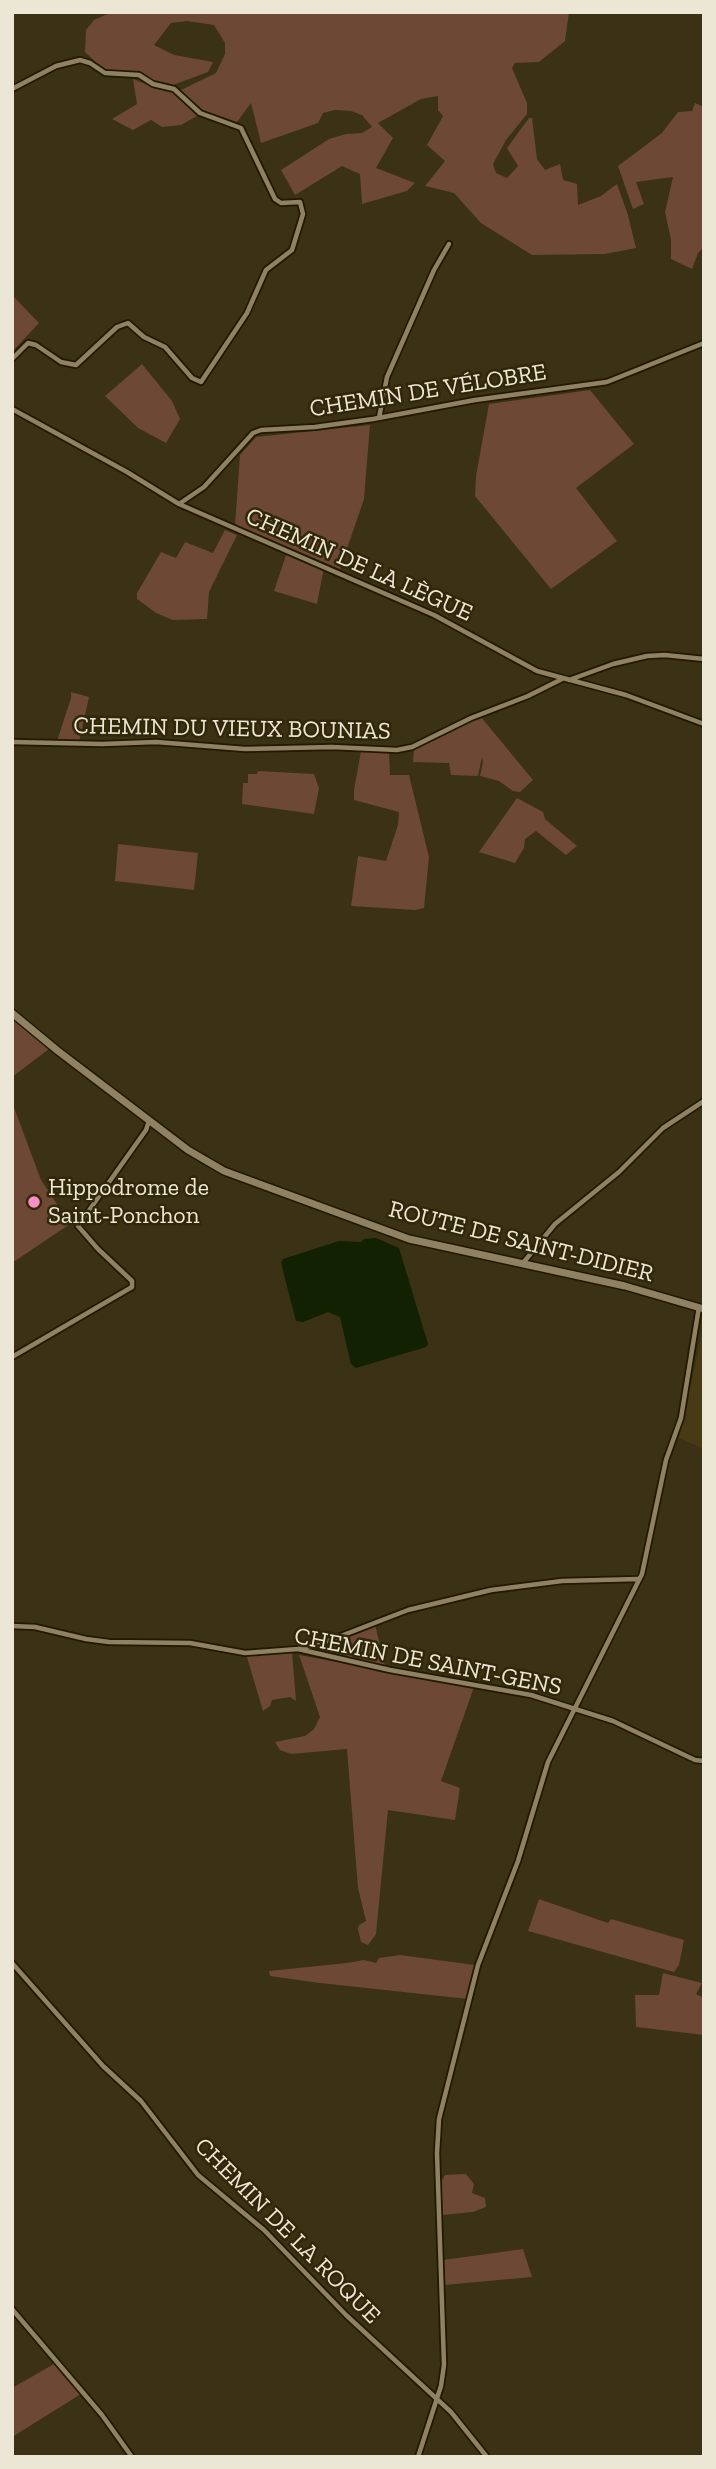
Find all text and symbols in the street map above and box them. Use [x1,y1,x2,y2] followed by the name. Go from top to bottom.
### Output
[308,358,548,424] street label: CHEMIN DE VÉLOBRE
[241,502,477,628] street label: CHEMIN DE LA LÈGUE
[73,712,391,746] street label: CHEMIN DU VIEUX BOUNIAS
[48,1174,209,1230] place label: Hippodrome de Saint-Ponchon
[26,1194,42,1210] marker: Hippodrome de Saint-Ponchon
[386,1195,656,1289] street label: ROUTE DE SAINT-DIDIER
[292,1622,564,1702] street label: CHEMIN DE SAINT-GENS
[188,2132,386,2330] street label: CHEMIN DE LA ROQUE

